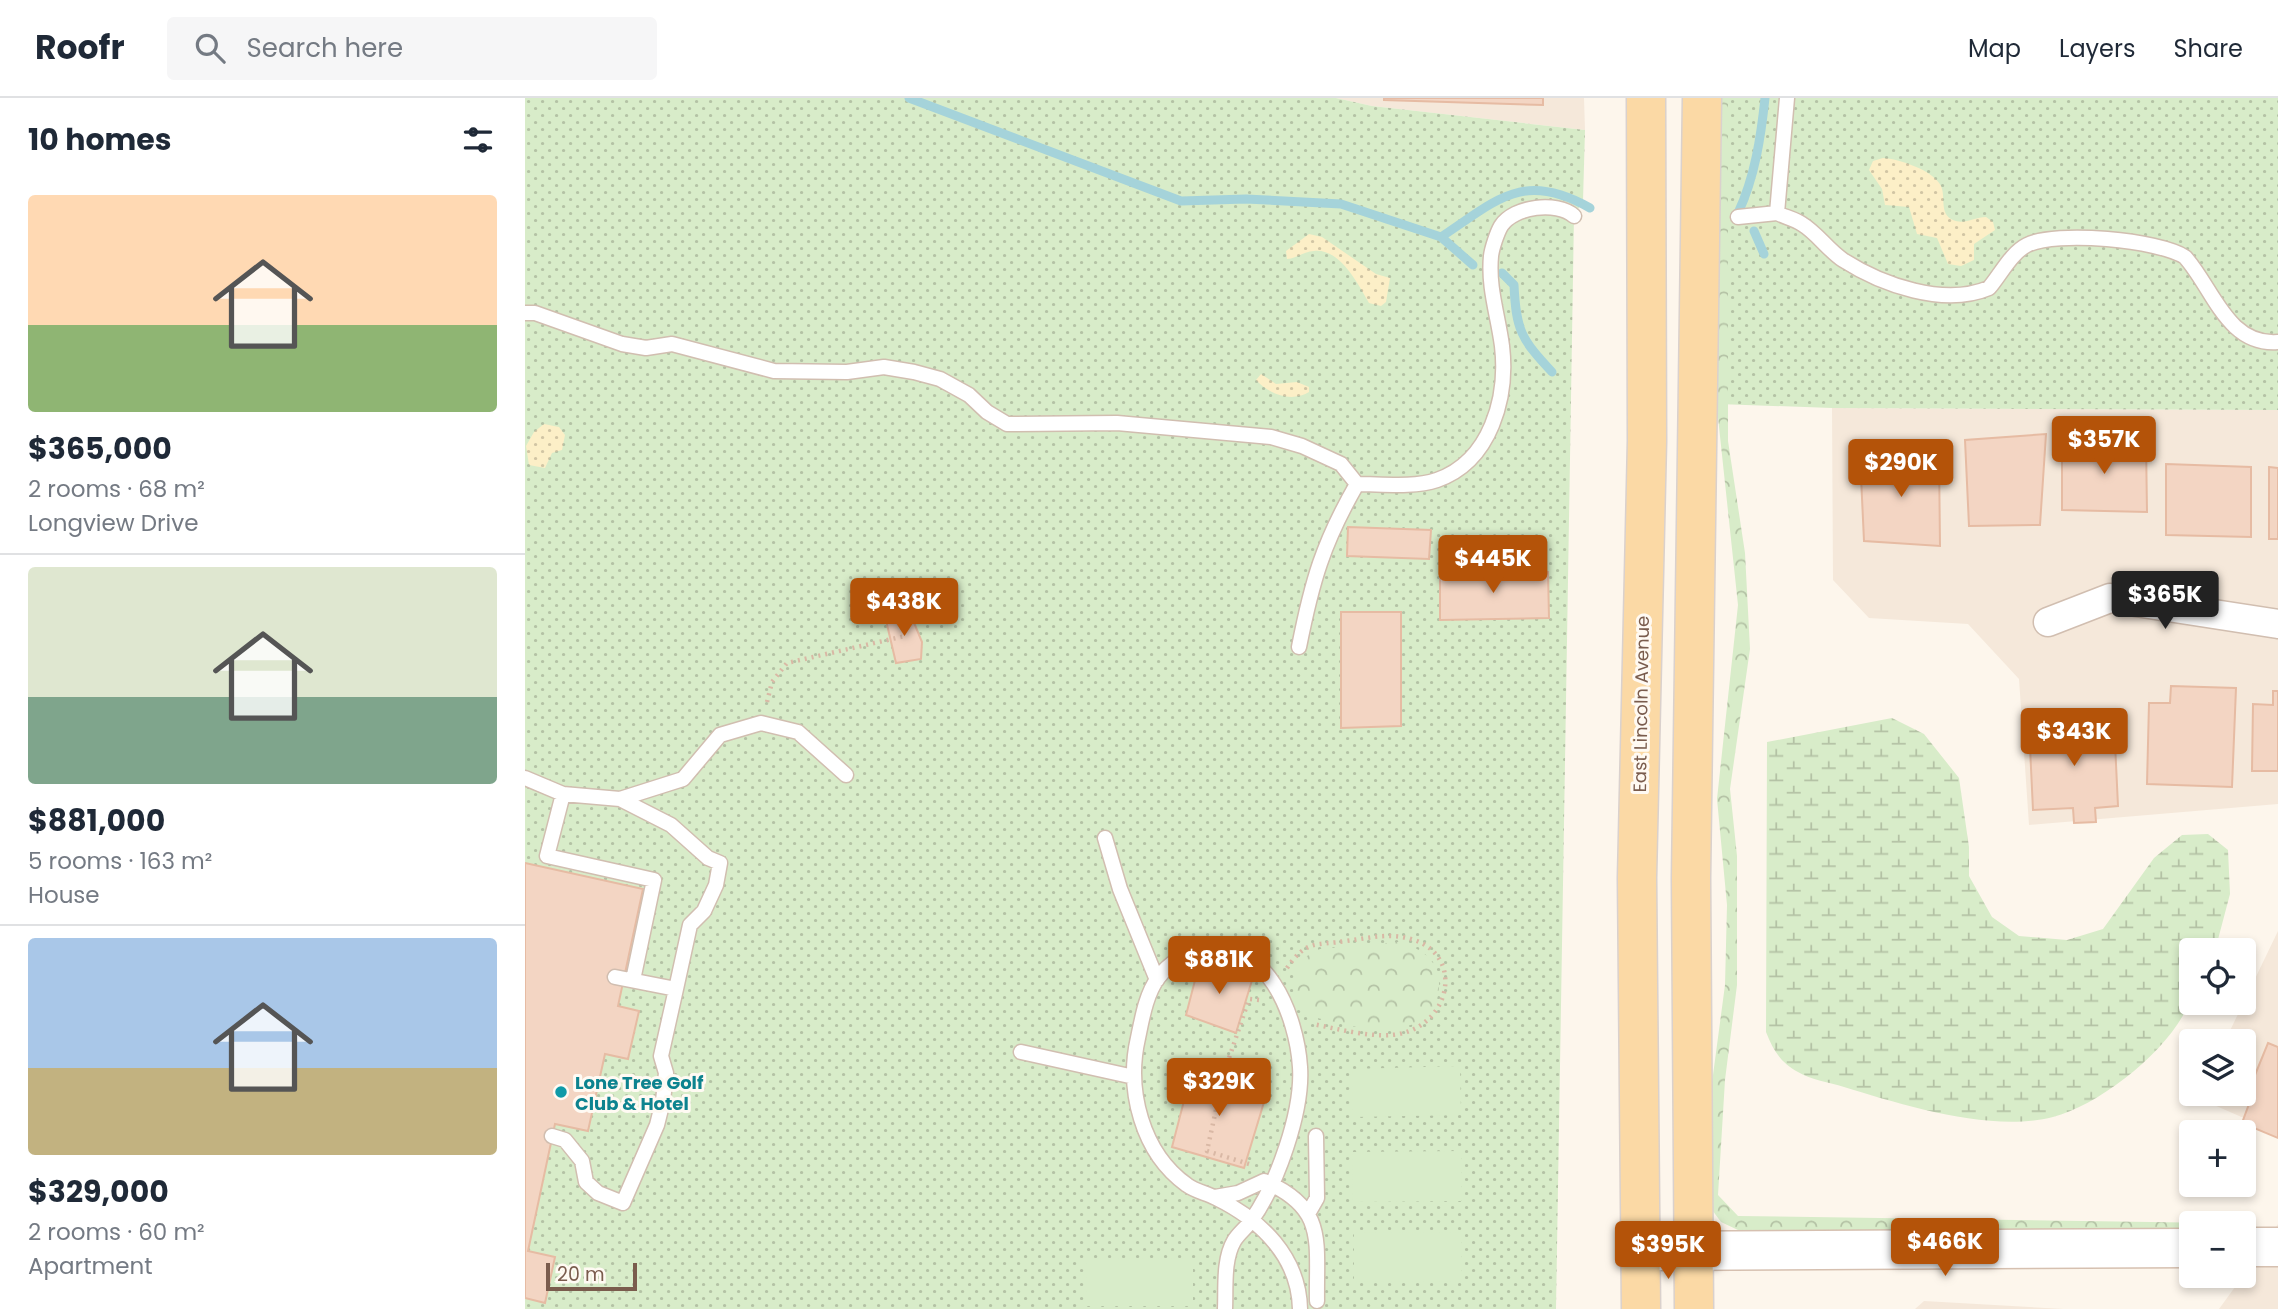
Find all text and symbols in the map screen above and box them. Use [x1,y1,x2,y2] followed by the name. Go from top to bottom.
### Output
[167,17,657,80] search box
[35,24,125,71] text: Roofr
[191,29,229,67] icon: search
[247,30,403,66] text: Search here
[1968,32,2021,65] text: Map
[2059,32,2135,65] text: Layers
[2173,32,2243,65] text: Share
[28,118,172,161] text: 10 homes
[459,121,497,159] icon: filters
[200,241,326,367] icon: home
[2055,416,2153,476] pin: $357K
[2068,423,2140,455] text: $357K
[28,427,172,470] text: $365,000
[1852,440,1950,499] pin: $290K
[1864,446,1938,478] text: $290K
[28,473,205,505] text: 2 rooms · 68 m²
[28,507,198,539] text: Longview Drive
[1444,536,1542,595] pin: $445K
[1454,542,1532,574] text: $445K
[2116,572,2214,631] pin: $365K
[855,578,953,638] pin: $438K
[2128,578,2202,610] text: $365K
[866,585,942,617] text: $438K
[200,613,326,739] icon: home
[1627,615,1655,793] street label: East Lincoln Avenue
[2025,708,2123,768] pin: $343K
[2037,715,2111,747] text: $343K
[28,799,165,842] text: $881,000
[28,845,212,877] text: 5 rooms · 163 m²
[28,879,100,911] text: House
[1170,936,1268,996] pin: $881K
[2179,938,2256,1288] map controls
[2179,938,2256,1015] button: locate
[1184,943,1254,975] text: $881K
[200,984,326,1110] icon: home
[2179,1029,2256,1106] button: layers
[1170,1058,1268,1118] pin: $329K
[1183,1065,1255,1097] text: $329K
[575,1070,704,1116] place label: Lone Tree Golf Club & Hotel
[553,1084,569,1100] marker: Lone Tree Golf Club & Hotel
[2179,1120,2256,1197] button: +
[28,1170,169,1213] text: $329,000
[2179,1211,2256,1288] button: −
[28,1216,205,1248] text: 2 rooms · 60 m²
[1896,1218,1994,1278] pin: $466K
[1619,1222,1717,1281] pin: $395K
[1907,1225,1983,1257] text: $466K
[1631,1228,1705,1260] text: $395K
[28,1250,153,1282] text: Apartment
[546,1260,637,1292] scale bar
[557,1261,605,1288] text: 20 m

